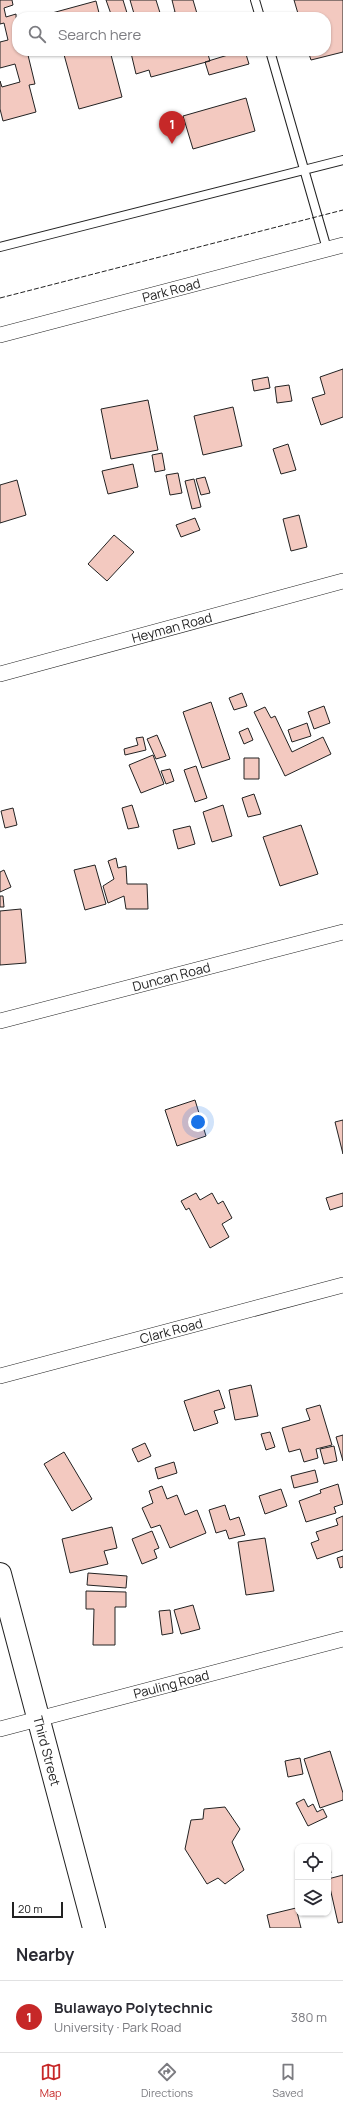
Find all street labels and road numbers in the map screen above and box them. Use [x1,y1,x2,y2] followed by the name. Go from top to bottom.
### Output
[140,274,202,306] street label: Park Road
[130,608,214,647] street label: Heyman Road
[130,958,212,995] street label: Duncan Road
[138,1314,204,1348] street label: Clark Road
[131,1666,211,1703] street label: Pauling Road
[29,1714,65,1788] street label: Third Street

